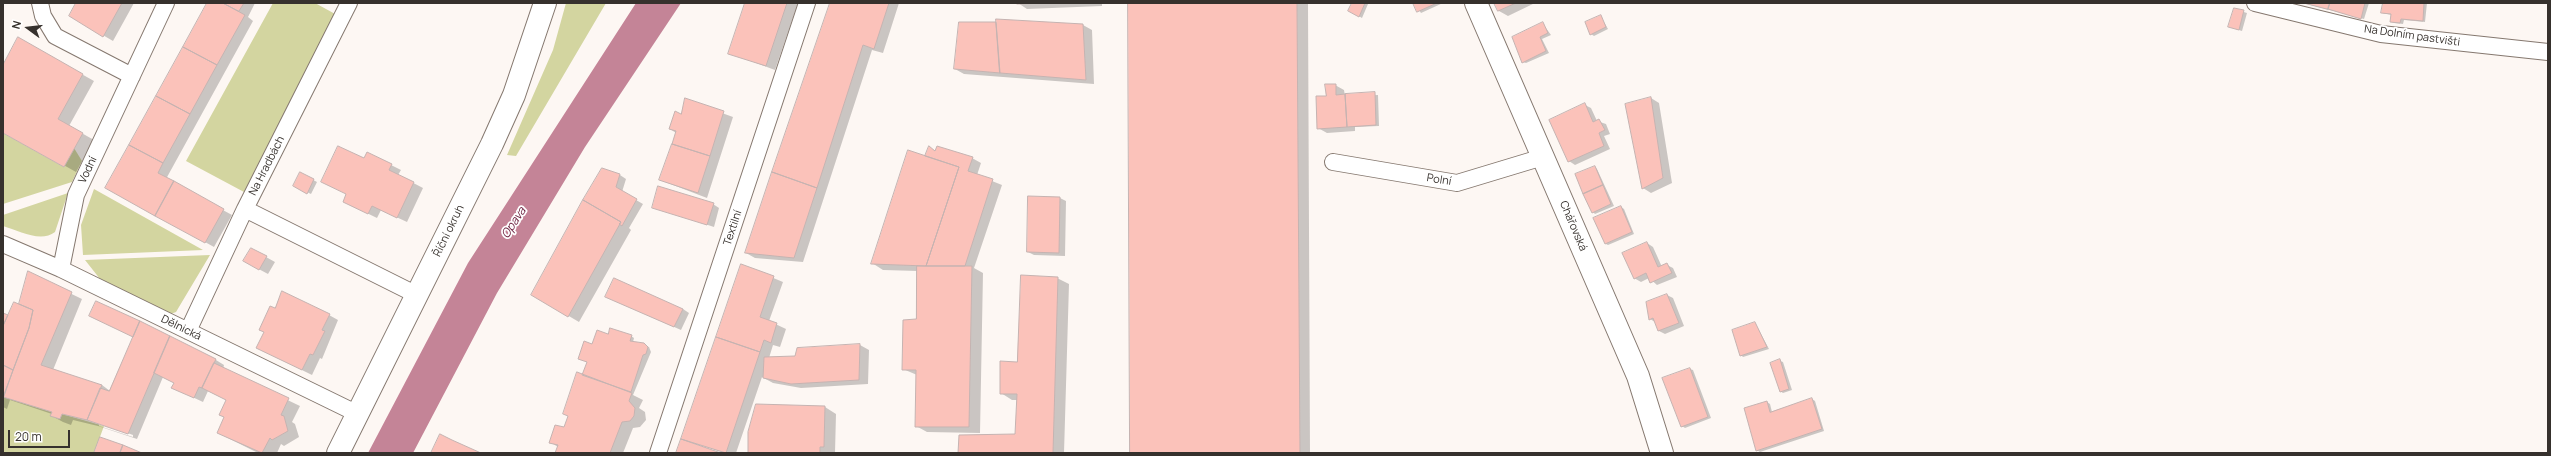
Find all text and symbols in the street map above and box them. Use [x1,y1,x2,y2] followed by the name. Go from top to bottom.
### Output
[8,8,48,48] north arrow
[8,19,24,31] text: N
[2363,23,2461,49] street label: Na Dolním pastvišti
[246,134,288,198] street label: Na Hradbách
[76,154,100,186] street label: Vodní
[1426,172,1452,188] street label: Polní
[1556,199,1590,253] street label: Chářovská
[431,203,467,259] street label: Říční okruh
[499,205,529,241] water label: Opava
[721,209,745,247] street label: Textilní
[159,313,203,343] street label: Dělnická
[10,422,72,448] scale bar
[15,428,42,445] text: 20 m

